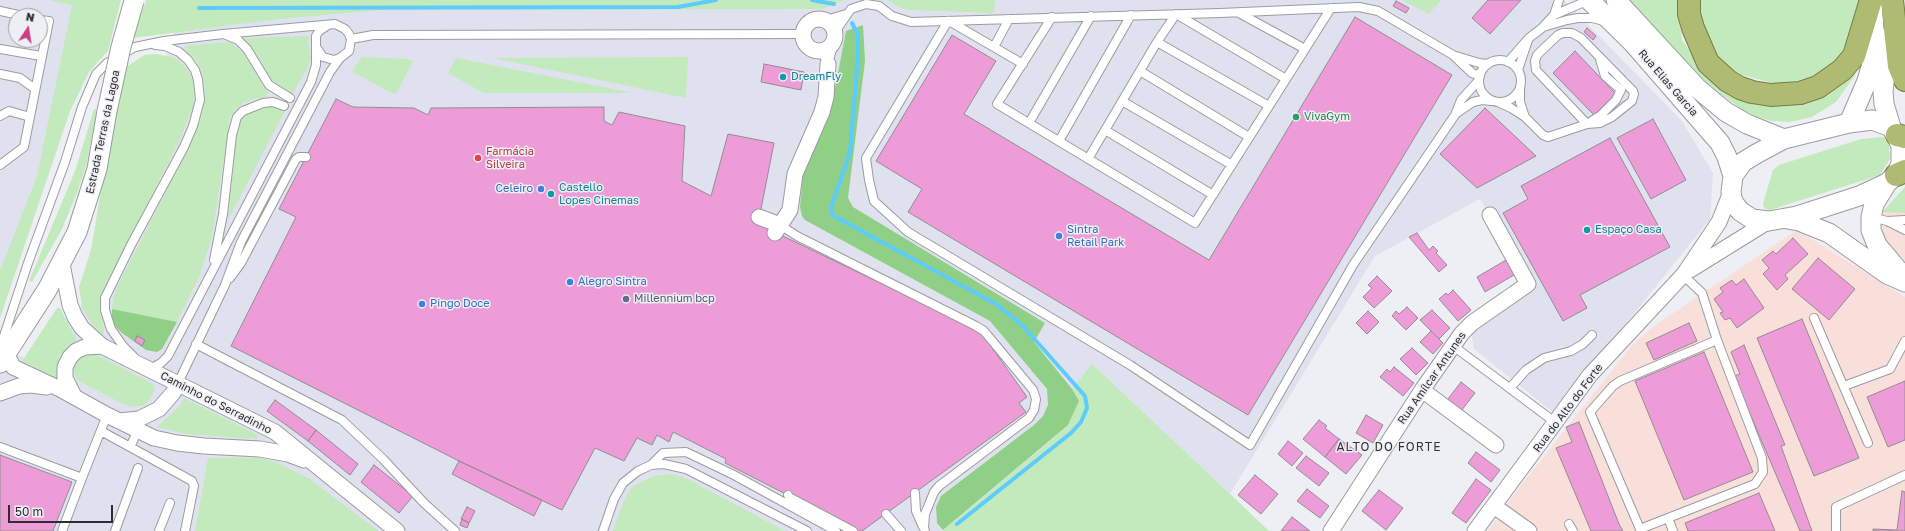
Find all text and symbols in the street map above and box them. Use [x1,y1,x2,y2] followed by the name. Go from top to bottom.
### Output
[8,8,48,48] north arrow
[25,10,36,24] text: N
[1635,47,1701,119] street label: Rua Elias Garcia
[83,69,123,195] street label: Estrada Terras da Lagoa
[791,70,841,84] place label: DreamFly
[778,72,788,82] marker: DreamFly
[1304,110,1350,124] place label: VivaGym
[1291,112,1301,122] marker: VivaGym
[486,145,534,171] place label: Farmácia Silveira
[473,153,483,163] marker: Farmácia Silveira
[559,181,639,207] place label: Castello Lopes Cinemas
[496,182,533,196] place label: Celeiro
[536,184,546,194] marker: Celeiro
[546,189,556,199] marker: Castello Lopes Cinemas
[1067,223,1124,249] place label: Sintra Retail Park
[1595,223,1662,237] place label: Espaço Casa
[1582,225,1592,235] marker: Espaço Casa
[1054,231,1064,241] marker: Sintra Retail Park
[578,275,647,289] place label: Alegro Sintra
[565,277,575,287] marker: Alegro Sintra
[634,292,715,306] place label: Millennium bcp
[621,294,631,304] marker: Millennium bcp
[430,297,490,311] place label: Pingo Doce
[417,299,427,309] marker: Pingo Doce
[1395,329,1469,427] street label: Rua Amílcar Antunes
[1530,361,1606,455] street label: Rua do Alto do Forte
[158,369,274,437] street label: Caminho do Serradinho
[1336,440,1442,454] district label: ALTO DO FORTE
[10,497,115,523] scale bar
[15,504,43,519] text: 50 m

